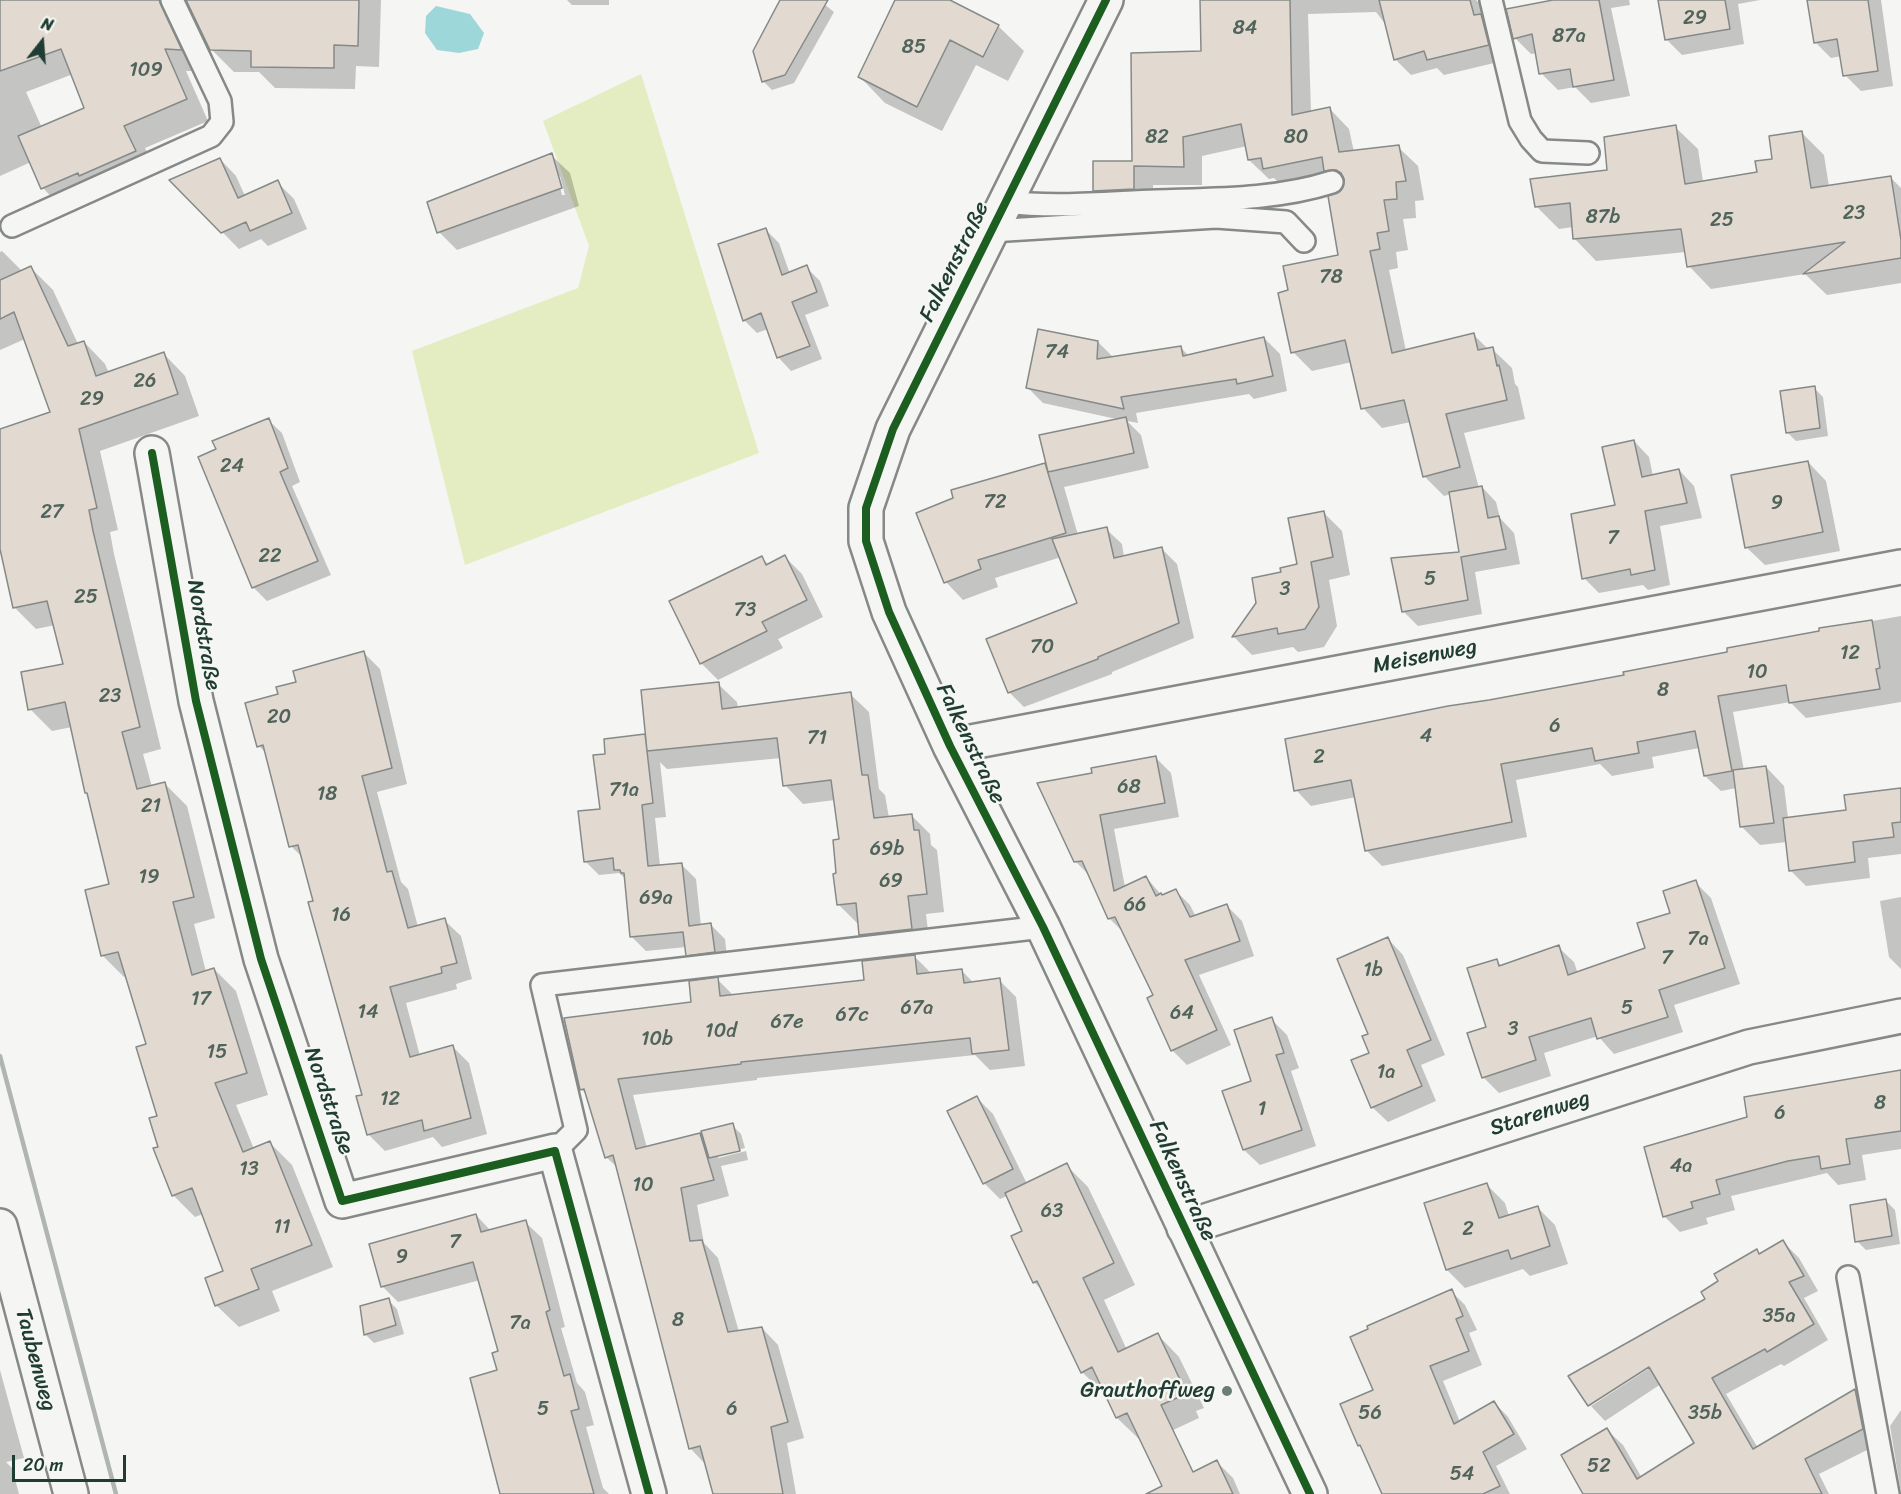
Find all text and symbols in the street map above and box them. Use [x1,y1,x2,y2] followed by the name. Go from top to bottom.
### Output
[1683,7,1707,31] house number: 29
[38,9,57,40] text: N
[12,12,72,72] north arrow
[1233,17,1257,41] house number: 84
[1552,25,1586,49] house number: 87a
[902,36,926,60] house number: 85
[129,59,163,83] house number: 109
[1145,126,1169,150] house number: 82
[1284,126,1308,150] house number: 80
[915,198,995,326] street label: Falkenstraße
[1843,202,1865,226] house number: 23
[1586,206,1620,230] house number: 87b
[1710,209,1734,233] house number: 25
[1319,266,1343,290] house number: 78
[1045,341,1069,365] house number: 74
[134,370,156,394] house number: 26
[80,388,104,412] house number: 29
[220,455,244,479] house number: 24
[984,491,1006,515] house number: 72
[1771,492,1783,516] house number: 9
[41,501,63,525] house number: 27
[1607,527,1619,551] house number: 7
[258,545,282,569] house number: 22
[1424,568,1436,592] house number: 5
[180,578,226,692] street label: Nordstraße
[1280,578,1290,602] house number: 3
[74,586,98,610] house number: 25
[734,599,756,623] house number: 73
[1371,634,1479,680] street label: Meisenweg
[1030,636,1054,660] house number: 70
[1840,642,1860,666] house number: 12
[1746,661,1768,685] house number: 10
[1657,679,1669,703] house number: 8
[930,680,1010,808] street label: Falkenstraße
[99,685,121,709] house number: 23
[267,706,291,730] house number: 20
[1549,715,1561,739] house number: 6
[1420,725,1432,749] house number: 4
[807,727,827,751] house number: 71
[1313,746,1325,770] house number: 2
[1117,776,1141,800] house number: 68
[609,779,639,803] house number: 71a
[317,783,337,807] house number: 18
[141,795,161,819] house number: 21
[870,838,904,862] house number: 69b
[139,866,159,890] house number: 19
[879,870,903,894] house number: 69
[639,887,673,911] house number: 69a
[1124,894,1146,918] house number: 66
[331,904,351,928] house number: 16
[1687,928,1709,952] house number: 7a
[1661,947,1673,971] house number: 7
[1363,959,1383,983] house number: 1b
[191,988,211,1012] house number: 17
[901,997,933,1021] house number: 67a
[1621,997,1633,1021] house number: 5
[357,1001,379,1025] house number: 14
[1170,1002,1194,1026] house number: 64
[836,1004,868,1028] house number: 67c
[770,1011,804,1035] house number: 67e
[1508,1018,1518,1042] house number: 3
[705,1020,737,1044] house number: 10d
[641,1028,673,1052] house number: 10b
[207,1041,227,1065] house number: 15
[297,1044,359,1158] street label: Nordstraße
[1377,1061,1395,1085] house number: 1a
[1487,1085,1593,1143] street label: Starenweg
[380,1088,400,1112] house number: 12
[1874,1092,1886,1116] house number: 8
[1258,1098,1266,1122] house number: 1
[1774,1102,1786,1126] house number: 6
[1142,1116,1222,1246] street label: Falkenstraße
[1670,1155,1692,1179] house number: 4a
[239,1158,259,1182] house number: 13
[632,1174,654,1198] house number: 10
[1041,1200,1063,1224] house number: 63
[273,1216,291,1240] house number: 11
[1462,1218,1474,1242] house number: 2
[449,1231,461,1255] house number: 7
[396,1246,408,1270] house number: 9
[1762,1305,1796,1329] house number: 35a
[9,1306,61,1414] street label: Taubenweg
[672,1309,684,1333] house number: 8
[509,1312,531,1336] house number: 7a
[1080,1378,1215,1404] place label: Grauthoffweg
[1220,1384,1234,1398] marker: Grauthoffweg
[537,1398,549,1422] house number: 5
[726,1398,738,1422] house number: 6
[1358,1402,1382,1426] house number: 56
[1688,1402,1722,1426] house number: 35b
[15,1443,129,1481] scale bar
[23,1449,63,1481] text: 20 m
[1587,1455,1611,1479] house number: 52
[1450,1463,1474,1487] house number: 54

